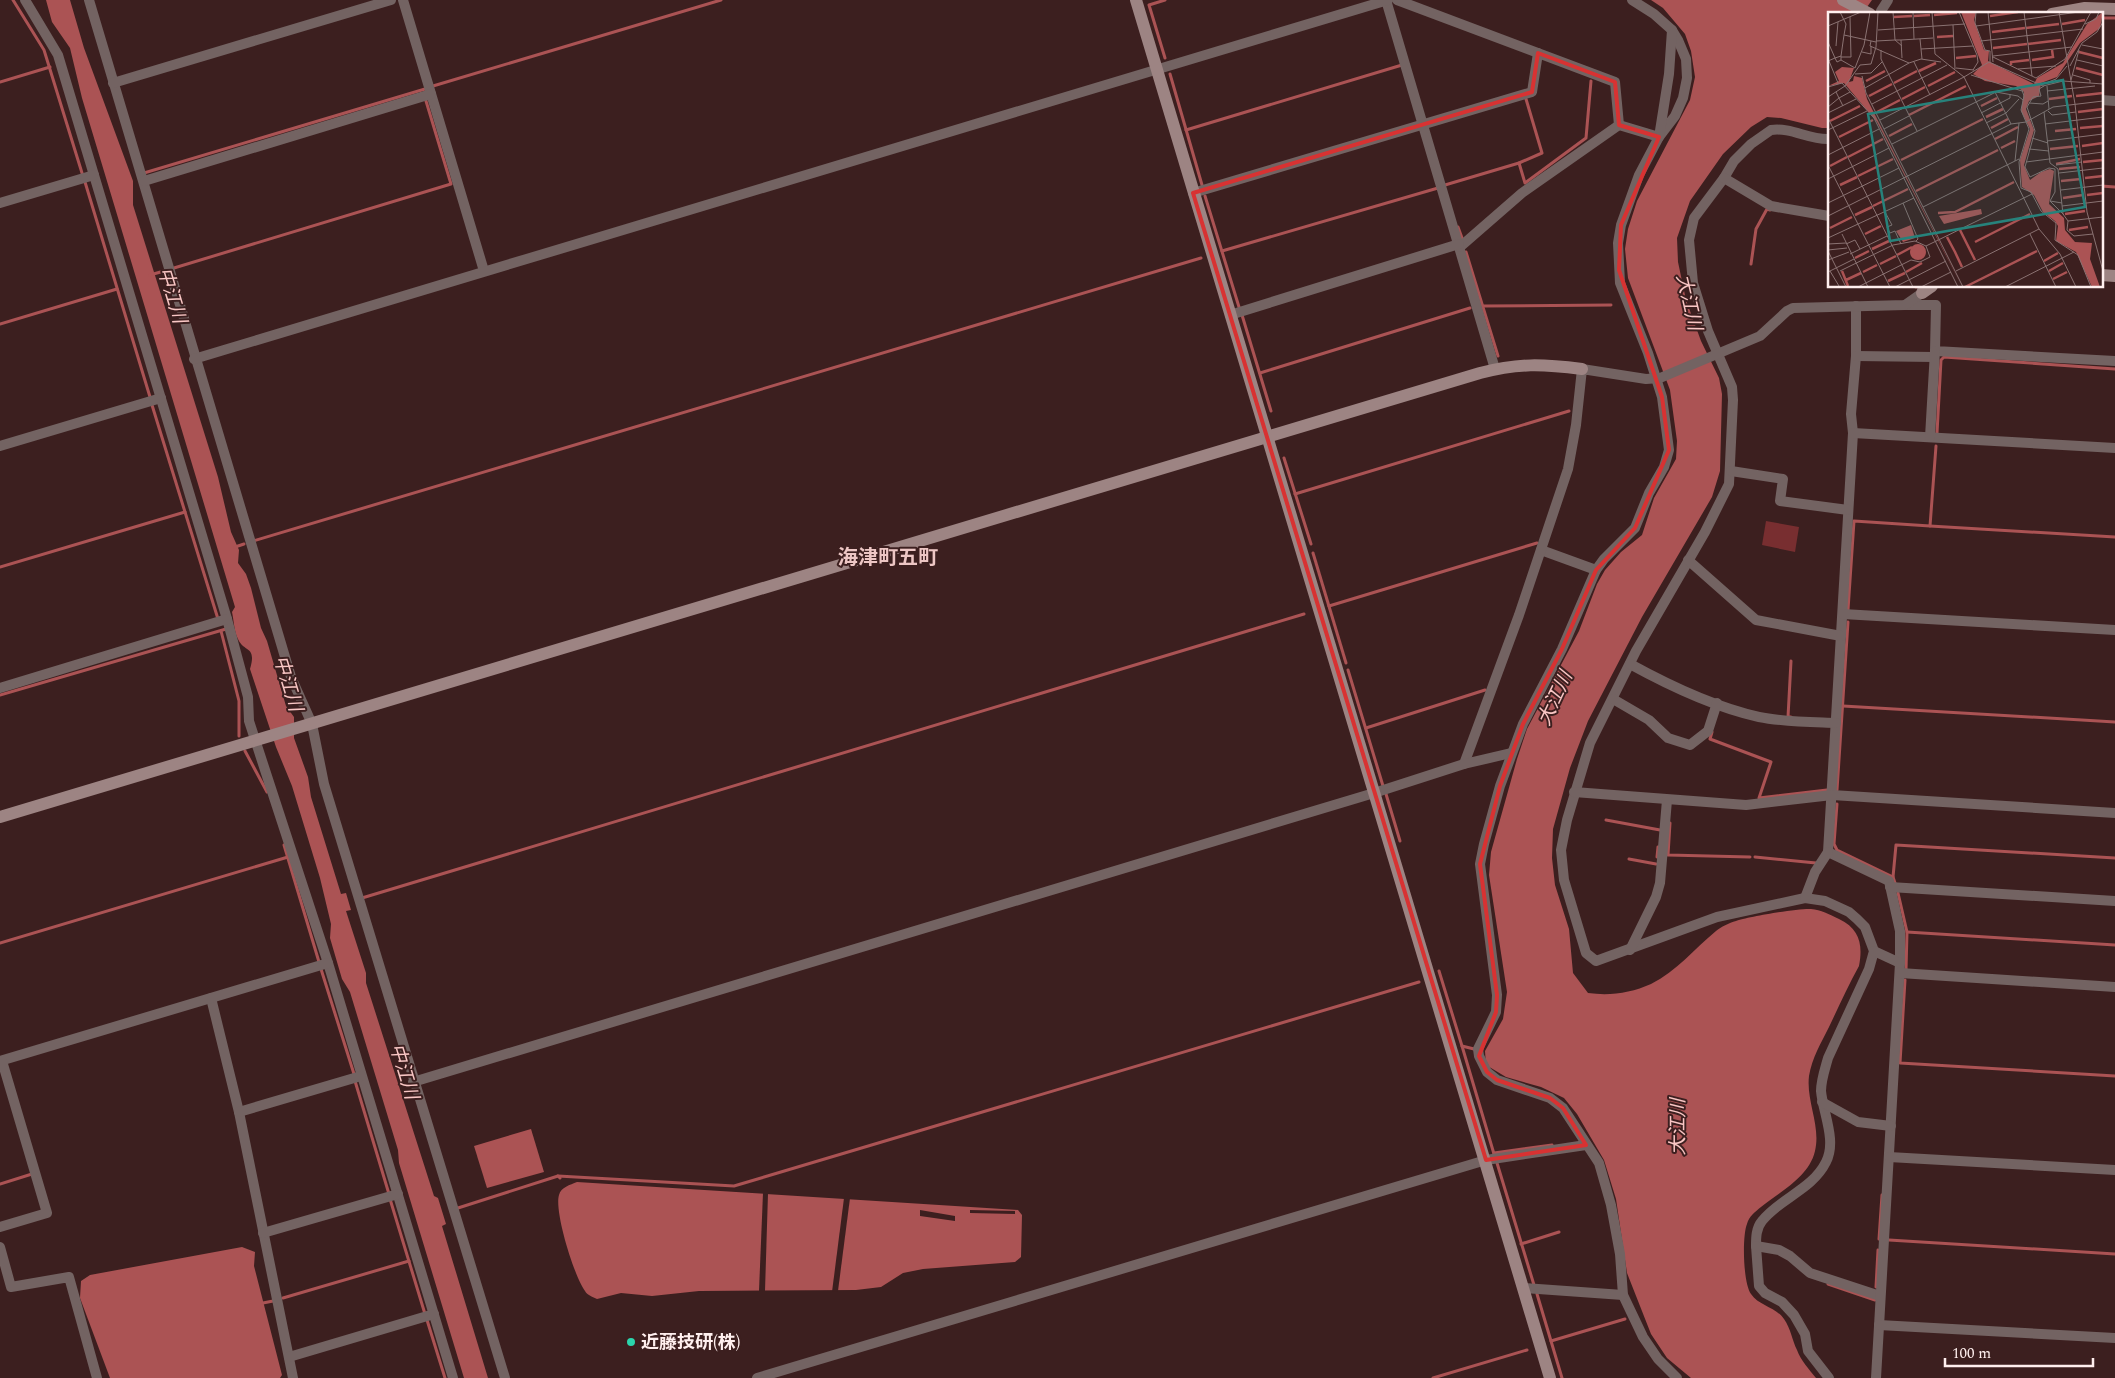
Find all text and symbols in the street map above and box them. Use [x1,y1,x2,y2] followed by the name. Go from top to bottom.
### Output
[1828,12,2102,288] inset map
[149,264,194,329] water label: 中江川
[1668,271,1710,335] water label: 大江川
[838,543,938,573] district label: 海津町五町
[265,652,310,717] water label: 中江川
[1530,665,1581,731] water label: 大江川
[381,1040,426,1105] water label: 中江川
[1664,1097,1693,1156] water label: 大江川
[641,1329,740,1356] place label: 近藤技研(株)
[625,1336,637,1348] marker: 近藤技研(株)
[1945,1336,2092,1368] scale bar
[1952,1342,1991,1365] text: 100 m

